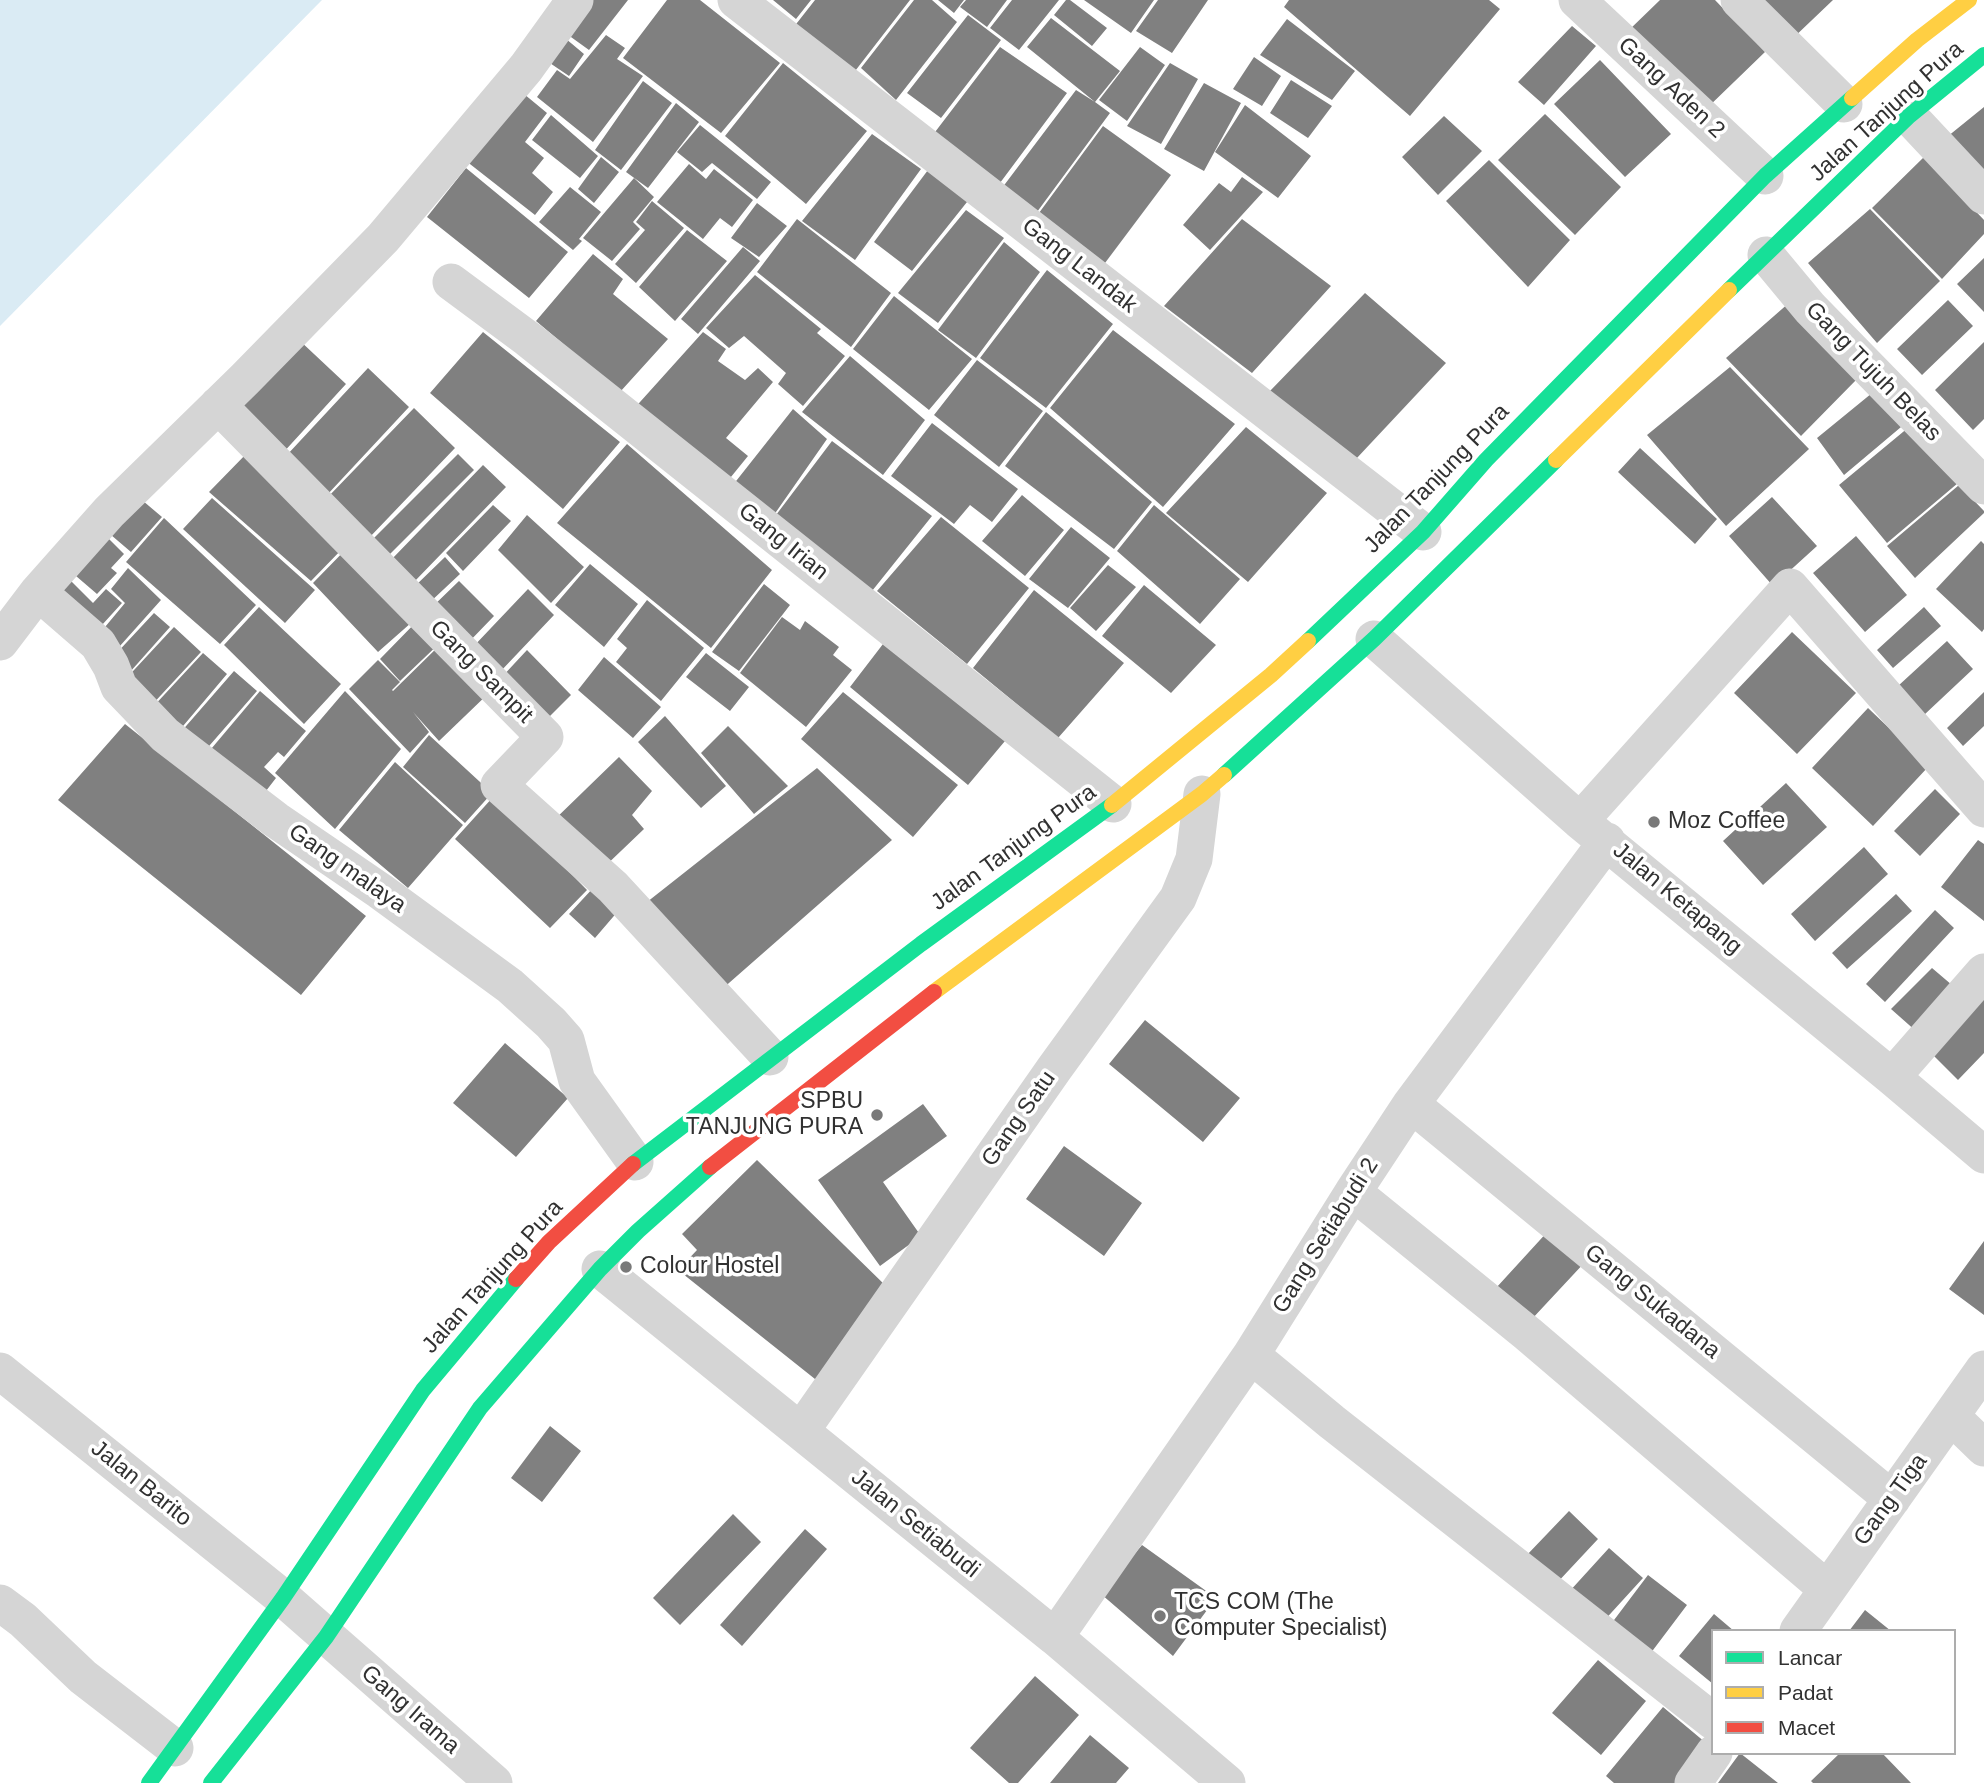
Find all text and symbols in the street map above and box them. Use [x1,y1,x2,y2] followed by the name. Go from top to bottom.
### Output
[1612,32,1730,144] street label: Gang Aden 2
[1805,36,1969,188] street label: Jalan Tanjung Pura
[1016,213,1142,319] street label: Gang Landak
[1799,297,1947,447] street label: Gang Tujuh Belas
[1359,399,1515,559] street label: Jalan Tanjung Pura
[733,497,833,587] street label: Gang Irian
[424,615,538,729] street label: Gang Sampit
[926,779,1102,917] street label: Jalan Tanjung Pura
[1668,808,1785,836] place label: Moz Coffee
[1646,814,1662,830] marker: Moz Coffee
[283,818,411,920] street label: Gang malaya
[1607,837,1747,961] street label: Jalan Ketapang
[976,1066,1062,1172] street label: Gang Satu
[686,1088,863,1142] place label: SPBU TANJUNG PURA
[869,1107,885,1123] marker: SPBU TANJUNG PURA
[1267,1153,1385,1319] street label: Gang Setiabudi 2
[417,1195,569,1359] street label: Jalan Tanjung Pura
[1579,1239,1725,1365] street label: Gang Sukadana
[640,1253,779,1281] place label: Colour Hostel
[618,1259,634,1275] marker: Colour Hostel
[85,1435,197,1533] street label: Jalan Barito
[1849,1449,1933,1551] street label: Gang Tiga
[845,1464,985,1584] street label: Jalan Setiabudi
[1174,1589,1387,1643] place label: TCS COM (The Computer Specialist)
[1152,1608,1168,1624] marker: TCS COM (The Computer Specialist)
[1711,1629,1956,1755] legend
[1778,1646,1842,1669] text: Lancar
[355,1660,465,1760] street label: Gang Irama
[1778,1681,1833,1704] text: Padat
[1778,1716,1835,1739] text: Macet

